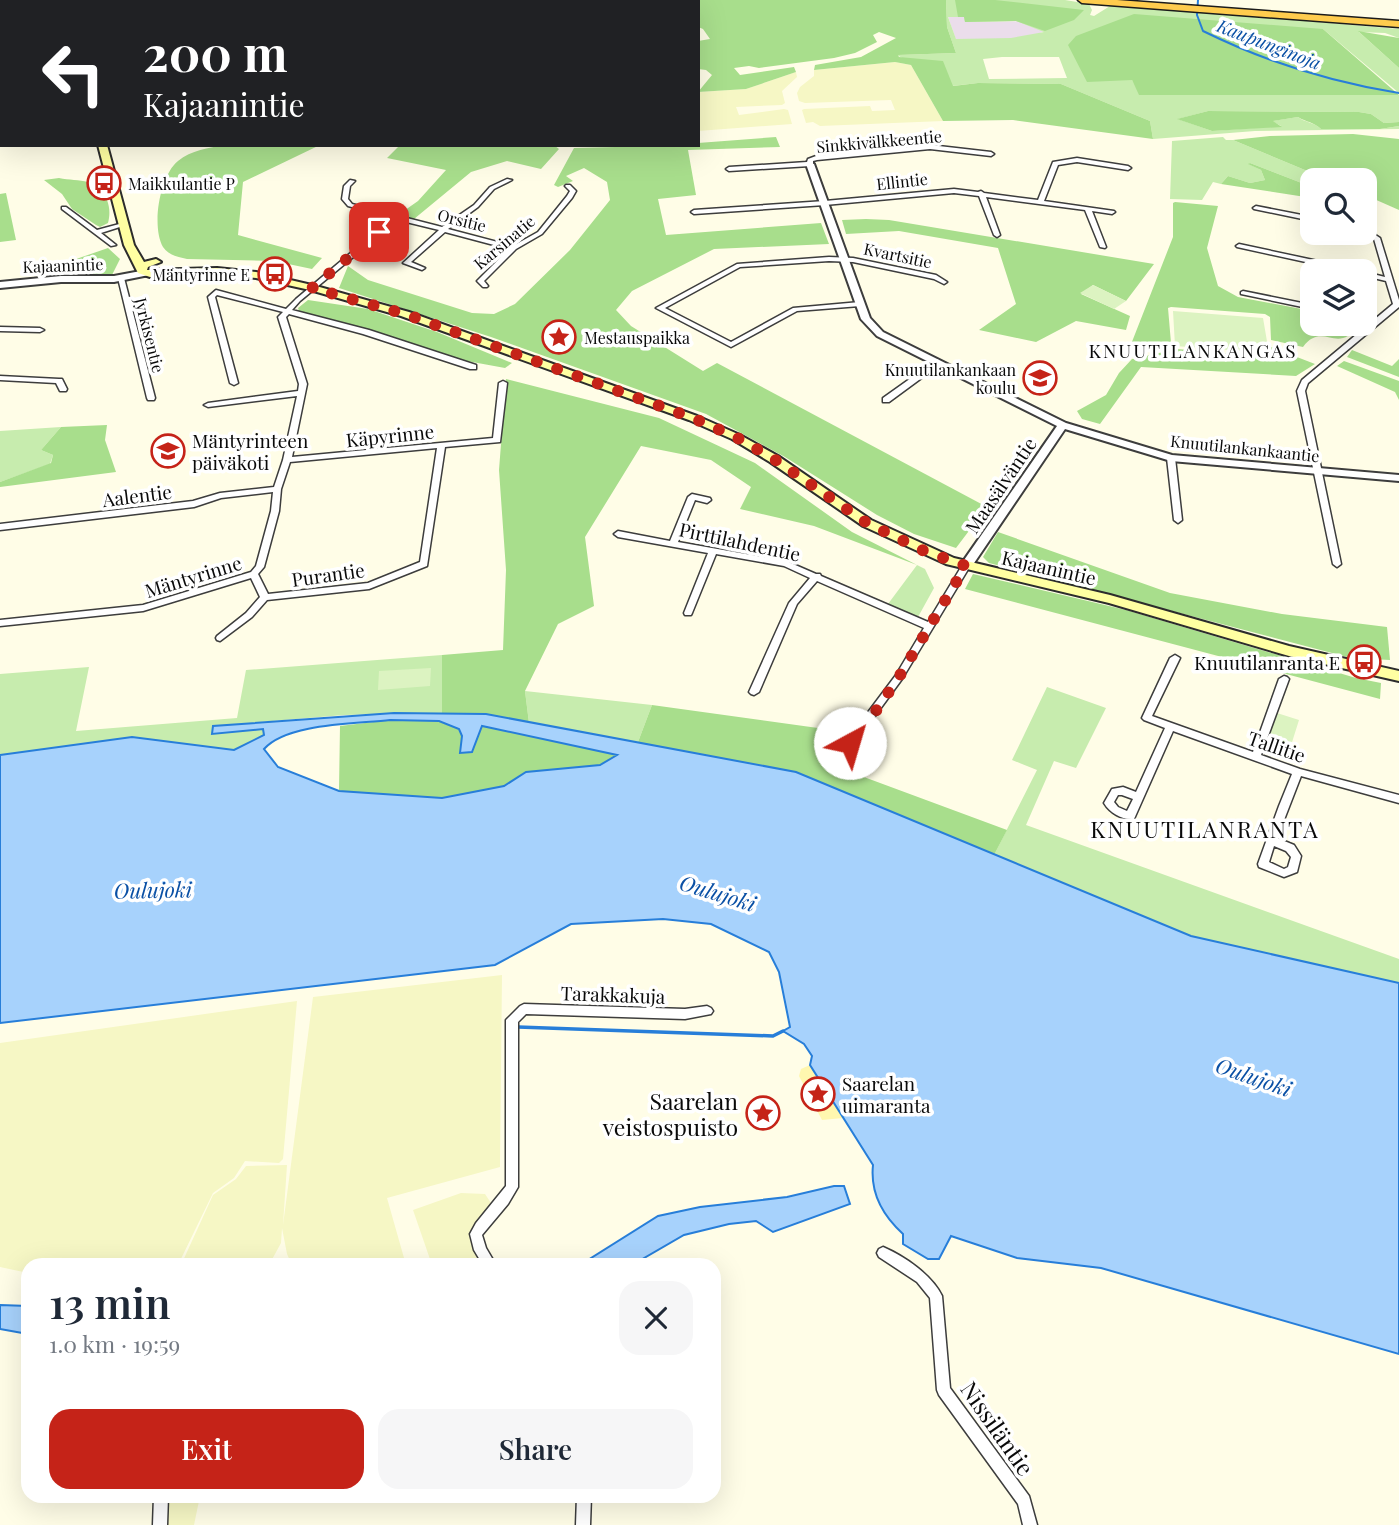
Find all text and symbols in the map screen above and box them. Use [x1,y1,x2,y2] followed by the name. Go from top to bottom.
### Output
[1213,13,1324,75] water label: Kaupunginoja
[143,19,288,84] text: 200 m
[28,28,119,119] icon: left
[143,82,305,125] text: Kajaanintie
[815,125,943,157] street label: Sinkkivälkkeentie
[85,164,123,202] bus stop icon: Maikkulantie P
[875,168,929,194] street label: Ellintie
[1300,168,1377,336] map controls
[1300,168,1377,245] button: search
[128,173,235,194] place label: Maikkulantie P
[349,202,409,262] pin
[436,204,488,236] street label: Orsitie
[469,210,539,274] street label: Karsinatie
[360,213,398,251] icon: arrive
[862,238,934,272] street label: Kvartsitie
[22,253,104,277] street label: Kajaanintie
[256,255,294,293] bus stop icon: Mäntyrinne E
[1300,259,1377,336] button: layers
[152,264,250,285] place label: Mäntyrinne E
[130,294,169,375] street label: Jyrkisentie
[540,318,578,356] place icon: Mestauspaikka
[584,327,690,348] place label: Mestauspaikka
[1088,337,1298,363] district label: KNUUTILANKANGAS
[885,359,1016,398] place label: Knuutilankankaan koulu
[1021,359,1059,397] school or university icon: Knuutilankankaan koulu
[345,417,435,453] street label: Käpyrinne
[192,427,309,475] place label: Mäntyrinteen päiväkoti
[1169,430,1321,466] street label: Knuutilankankaantie
[149,432,187,470] school or university icon: Mäntyrinteen päiväkoti
[958,432,1042,538] street label: Maasälväntie
[100,478,173,512] street label: Aalentie
[677,515,803,567] street label: Pirttilahdentie
[999,544,1099,590] street label: Kajaanintie
[141,549,245,603] street label: Mäntyrinne
[290,556,366,592] street label: Purantie
[1345,643,1383,681] bus stop icon: Knuutilanranta E
[1194,649,1340,675] place label: Knuutilanranta E
[813,706,887,780] position arrow
[1245,724,1309,768] street label: Tallitie
[1090,813,1320,844] district label: KNUUTILANRANTA
[677,867,760,917] water label: Oulujoki
[114,874,193,904] water label: Oulujoki
[560,979,666,1009] street label: Tarakkakuja
[1212,1050,1296,1102] water label: Oulujoki
[842,1070,931,1118] place label: Saarelan uimaranta
[799,1075,837,1113] place icon: Saarelan uimaranta
[602,1085,738,1142] place label: Saarelan veistospuisto
[744,1094,782,1132] place icon: Saarelan veistospuisto
[49,1274,171,1330] text: 13 min
[619,1281,693,1355] button: close
[49,1328,180,1359] text: 1.0 km · 19:59
[954,1375,1042,1481] street label: Nissiläntie
[49,1409,364,1489] button: Exit
[378,1409,693,1489] button: Share

